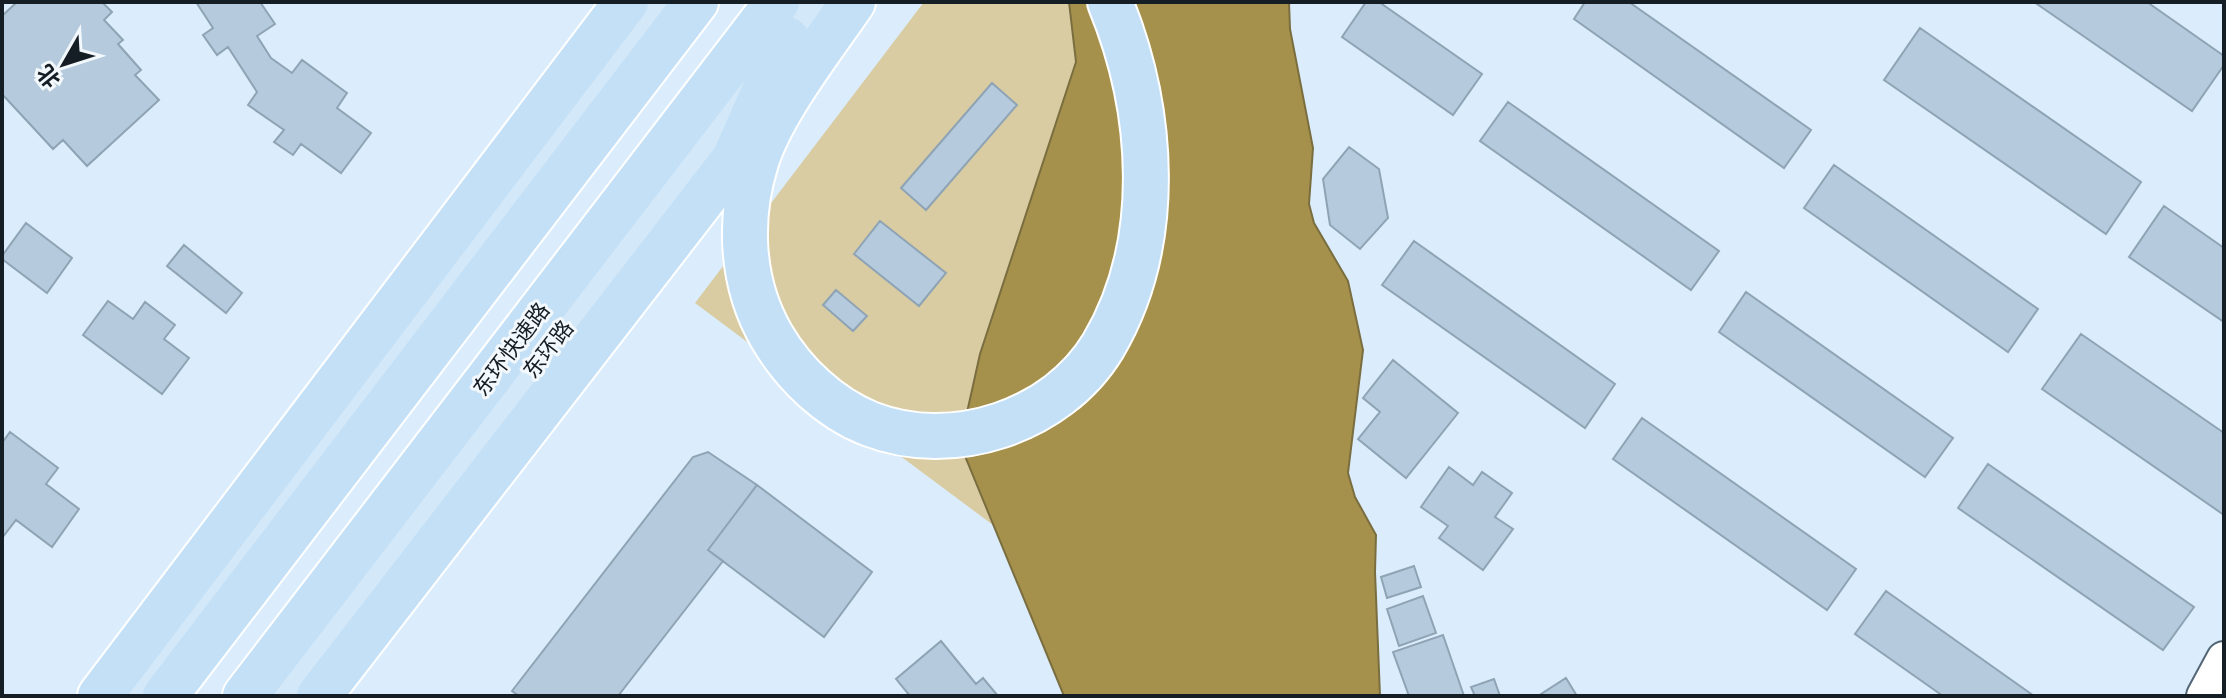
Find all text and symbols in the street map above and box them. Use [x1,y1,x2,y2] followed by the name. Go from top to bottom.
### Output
[24,24,104,104] north arrow
[32,59,66,93] text: 北
[468,298,555,401] street label: 东环快速路
[518,316,579,384] street label: 东环路

